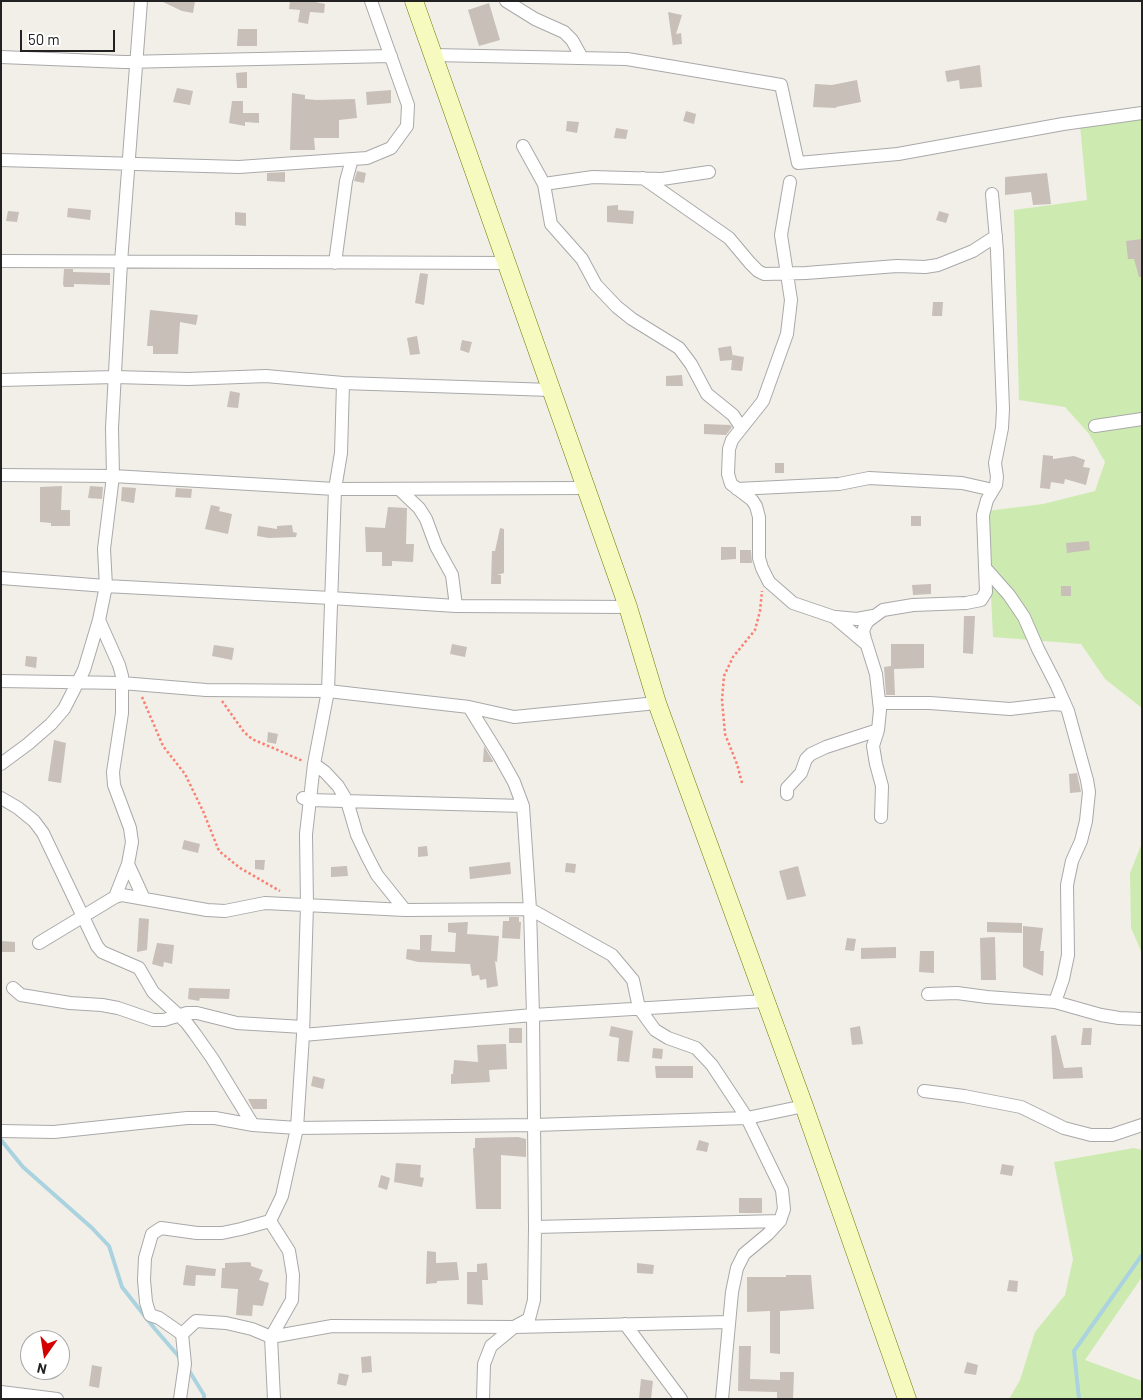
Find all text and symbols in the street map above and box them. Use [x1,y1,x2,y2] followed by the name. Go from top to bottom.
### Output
[22,20,118,52] scale bar
[28,30,60,48] text: 50 m
[20,1330,70,1380] north arrow
[35,1360,48,1378] text: N

